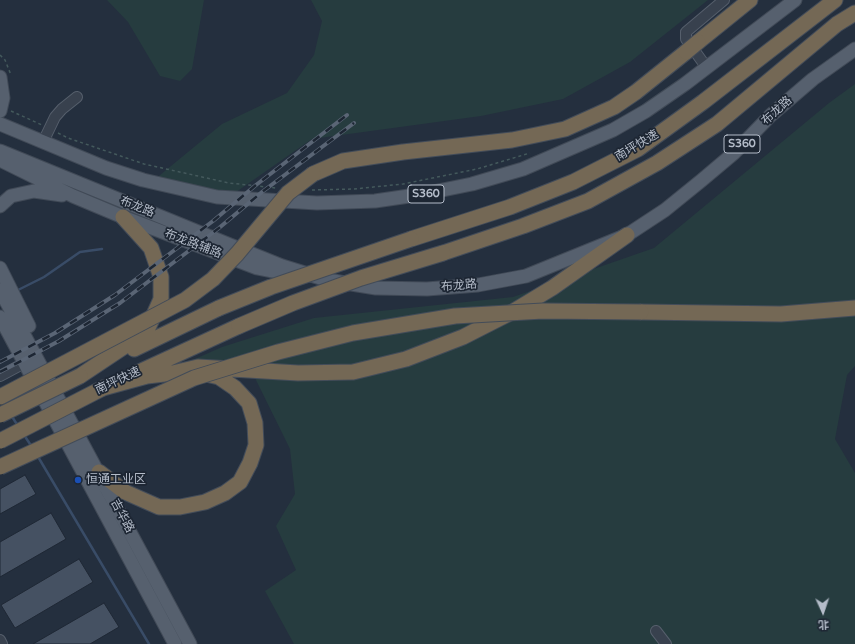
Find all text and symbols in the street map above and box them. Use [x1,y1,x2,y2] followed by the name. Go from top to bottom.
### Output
[759,94,795,128] street label: 布龙路
[613,127,661,165] street label: 南坪快速
[724,135,760,153] road number: S360
[408,185,444,203] road number: S360
[118,194,156,220] street label: 布龙路
[162,227,224,261] street label: 布龙路辅路
[440,277,478,295] street label: 布龙路
[93,364,143,398] street label: 南坪快速
[86,473,146,487] place label: 恒通工业区
[73,475,83,485] marker: 恒通工业区
[107,497,137,535] street label: 吉华路
[803,592,843,632] north arrow
[818,618,829,631] text: 北

